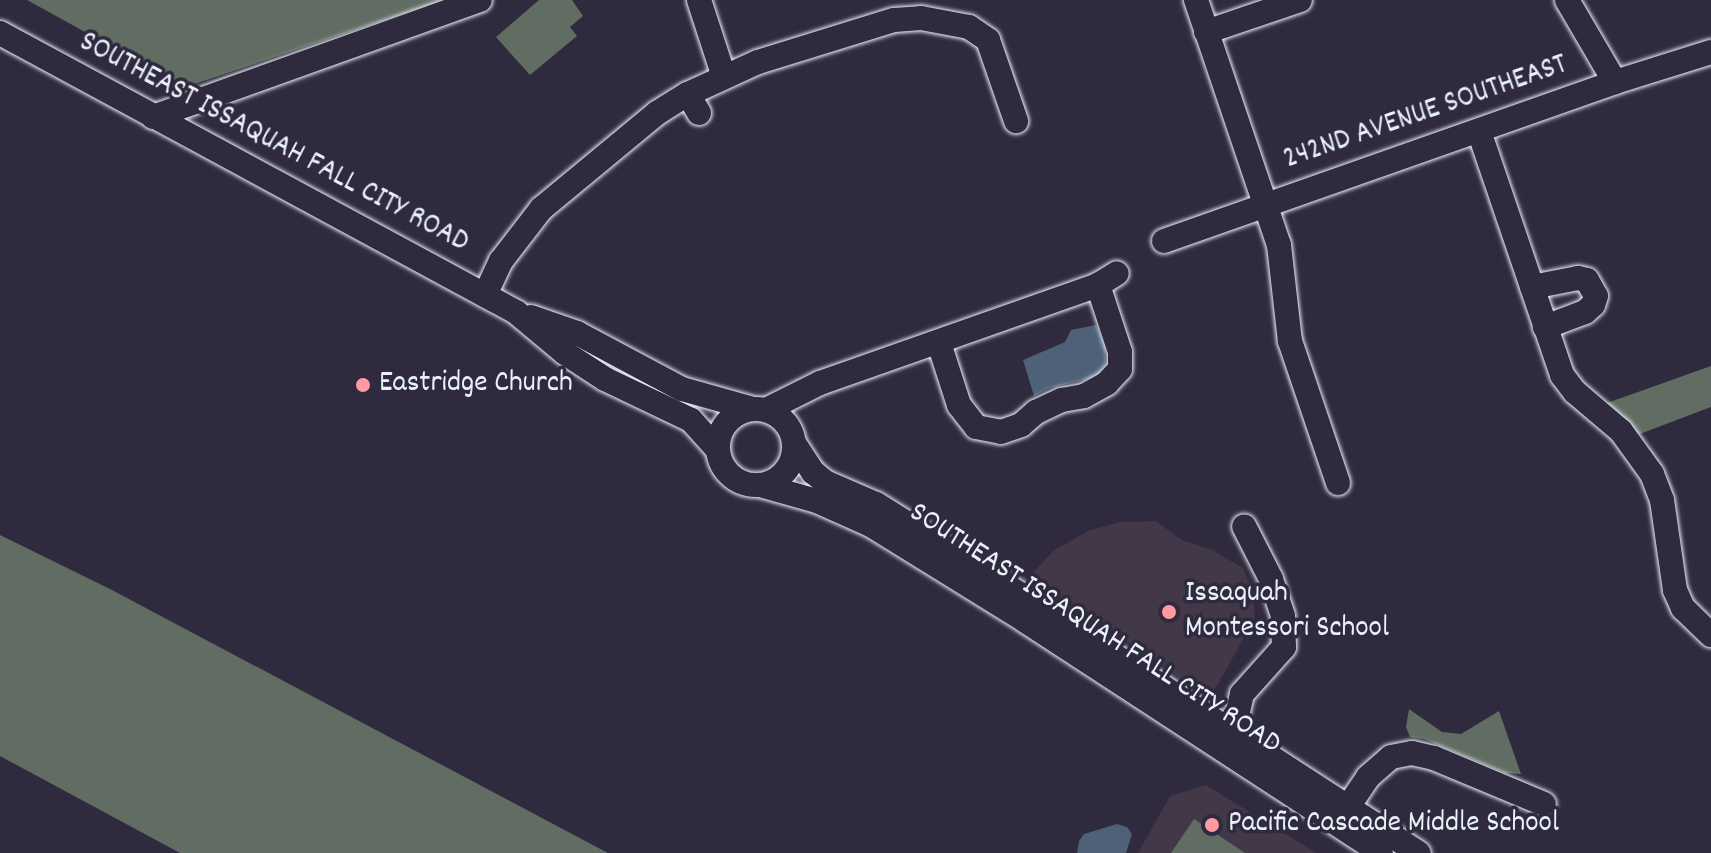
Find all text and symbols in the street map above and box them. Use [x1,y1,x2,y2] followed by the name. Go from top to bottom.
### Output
[72,26,474,262] street label: SOUTHEAST ISSAQUAH FALL CITY ROAD
[1279,49,1573,179] street label: 242ND AVENUE SOUTHEAST
[379,367,573,403] place label: Eastridge Church
[354,376,372,394] marker: Eastridge Church
[901,496,1287,764] street label: SOUTHEAST ISSAQUAH FALL CITY ROAD
[1185,577,1389,648] place label: Issaquah Montessori School
[1160,603,1178,621] marker: Issaquah Montessori School
[1228,807,1559,843] place label: Pacific Cascade Middle School
[1203,816,1221,834] marker: Pacific Cascade Middle School

